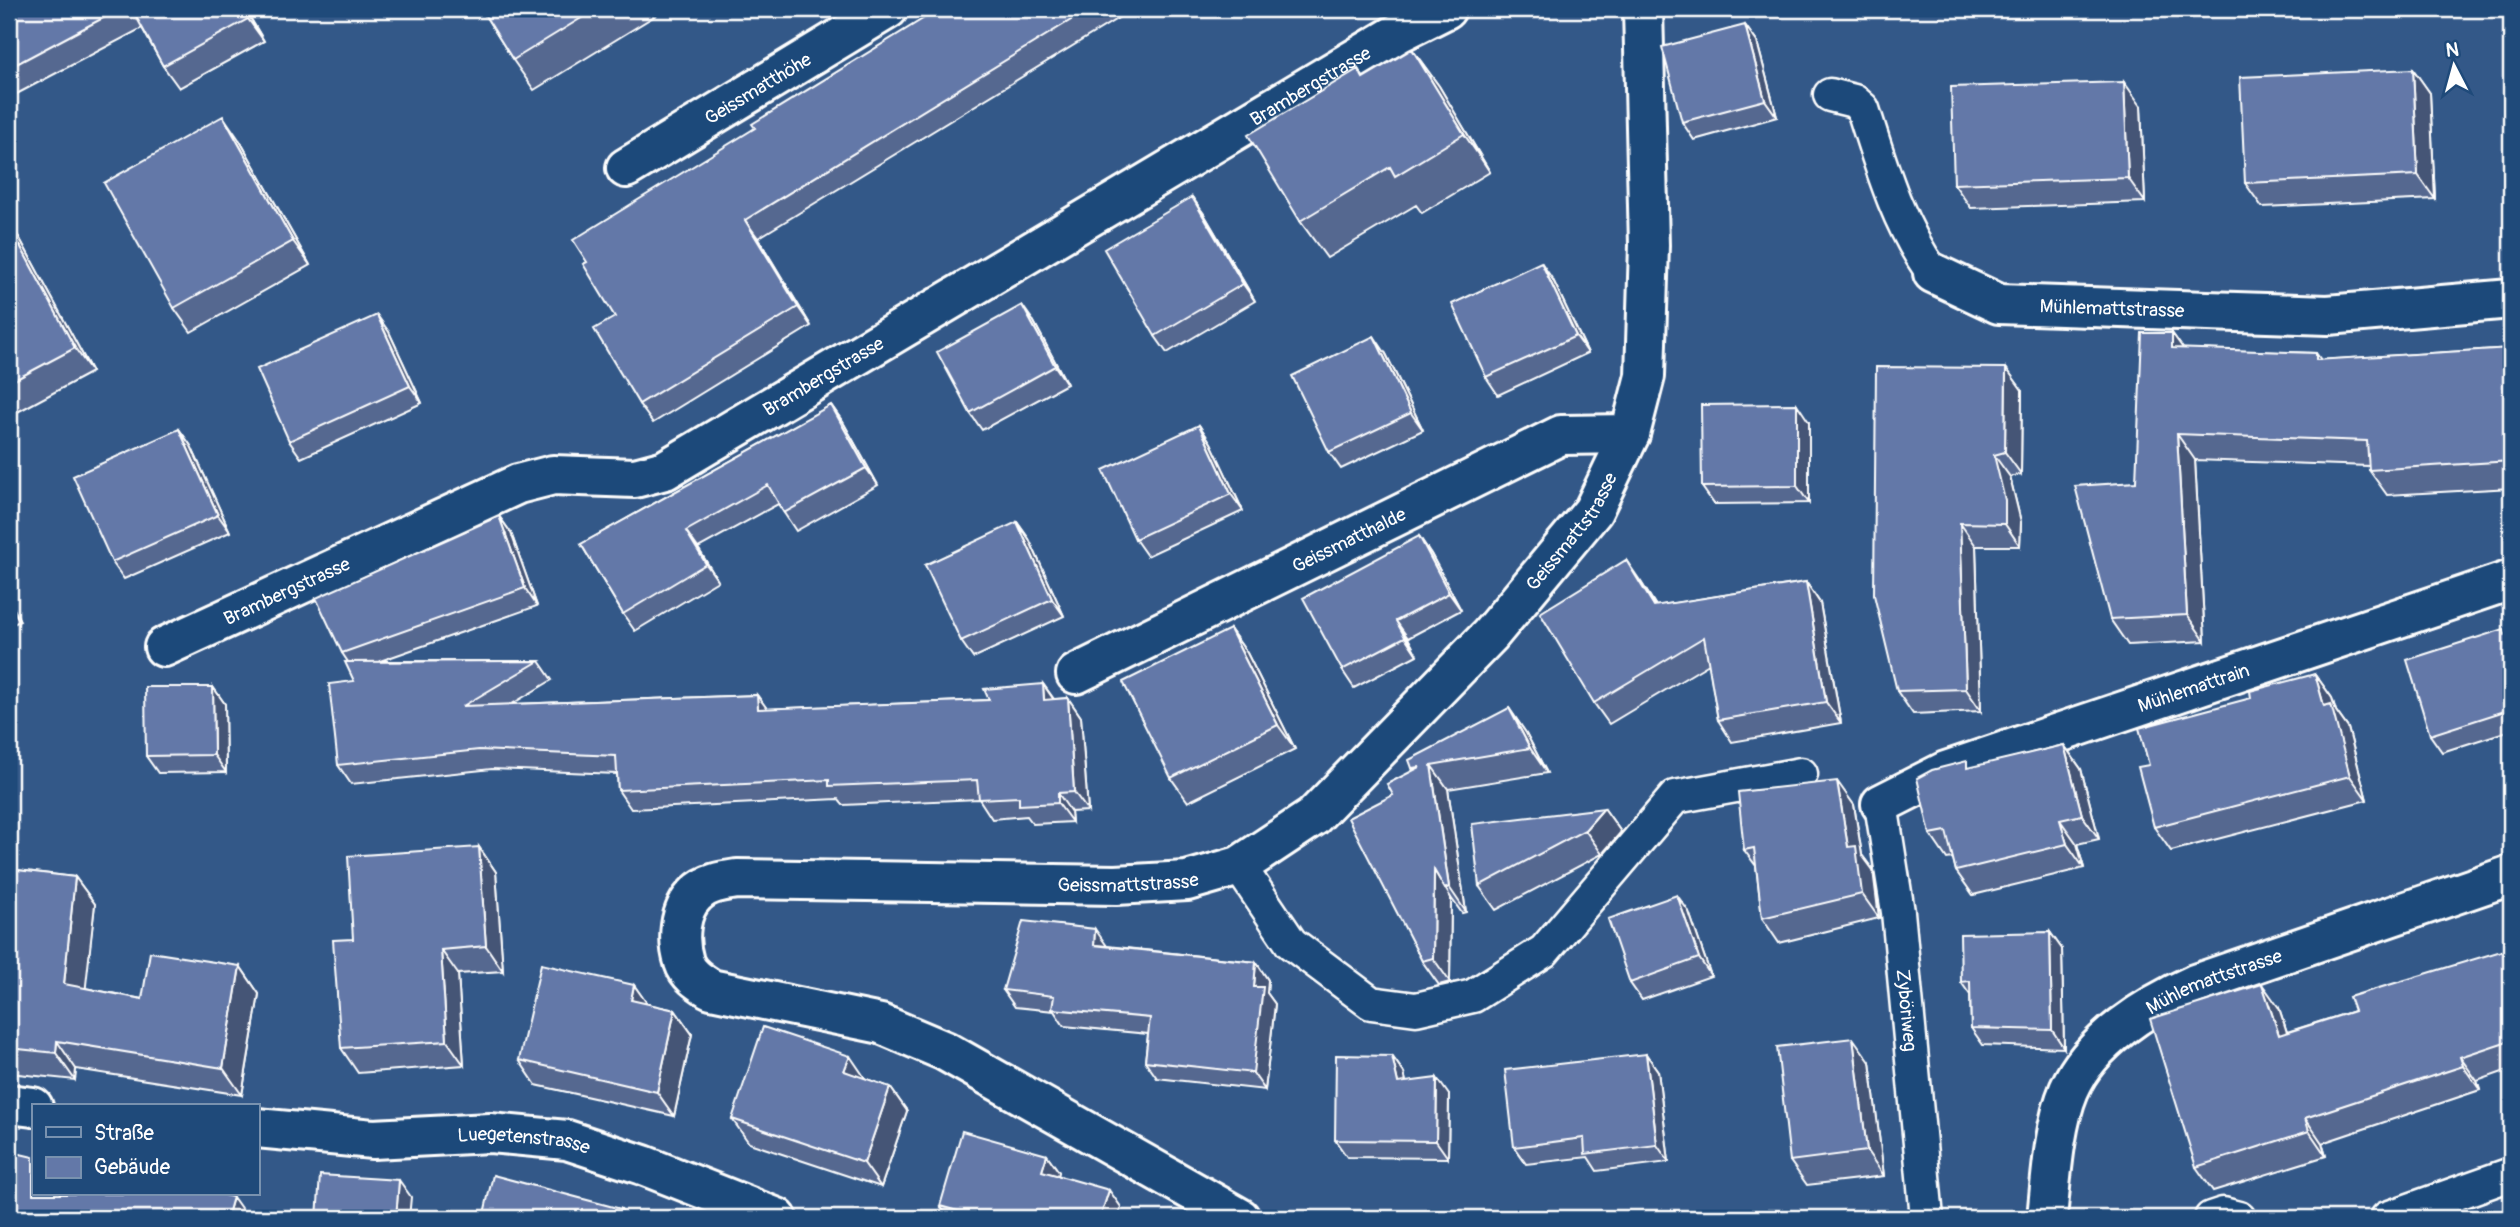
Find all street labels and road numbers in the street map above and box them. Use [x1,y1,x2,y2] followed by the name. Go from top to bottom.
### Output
[1246,41,1376,132] street label: Brambergstrasse
[700,47,816,130] street label: Geissmatthöhe
[2039,294,2185,323] street label: Mühlemattstrasse
[759,331,889,422] street label: Brambergstrasse
[1521,468,1623,596] street label: Geissmattstrasse
[1288,502,1411,579] street label: Geissmatthalde
[220,552,355,631] street label: Brambergstrasse
[2135,658,2253,718] street label: Mühlemattrain
[1057,867,1202,898] street label: Geissmattstrasse
[2142,944,2286,1020] street label: Mühlemattstrasse
[1890,968,1922,1053] street label: Zyböriweg
[457,1122,594,1160] street label: Luegetenstrasse

